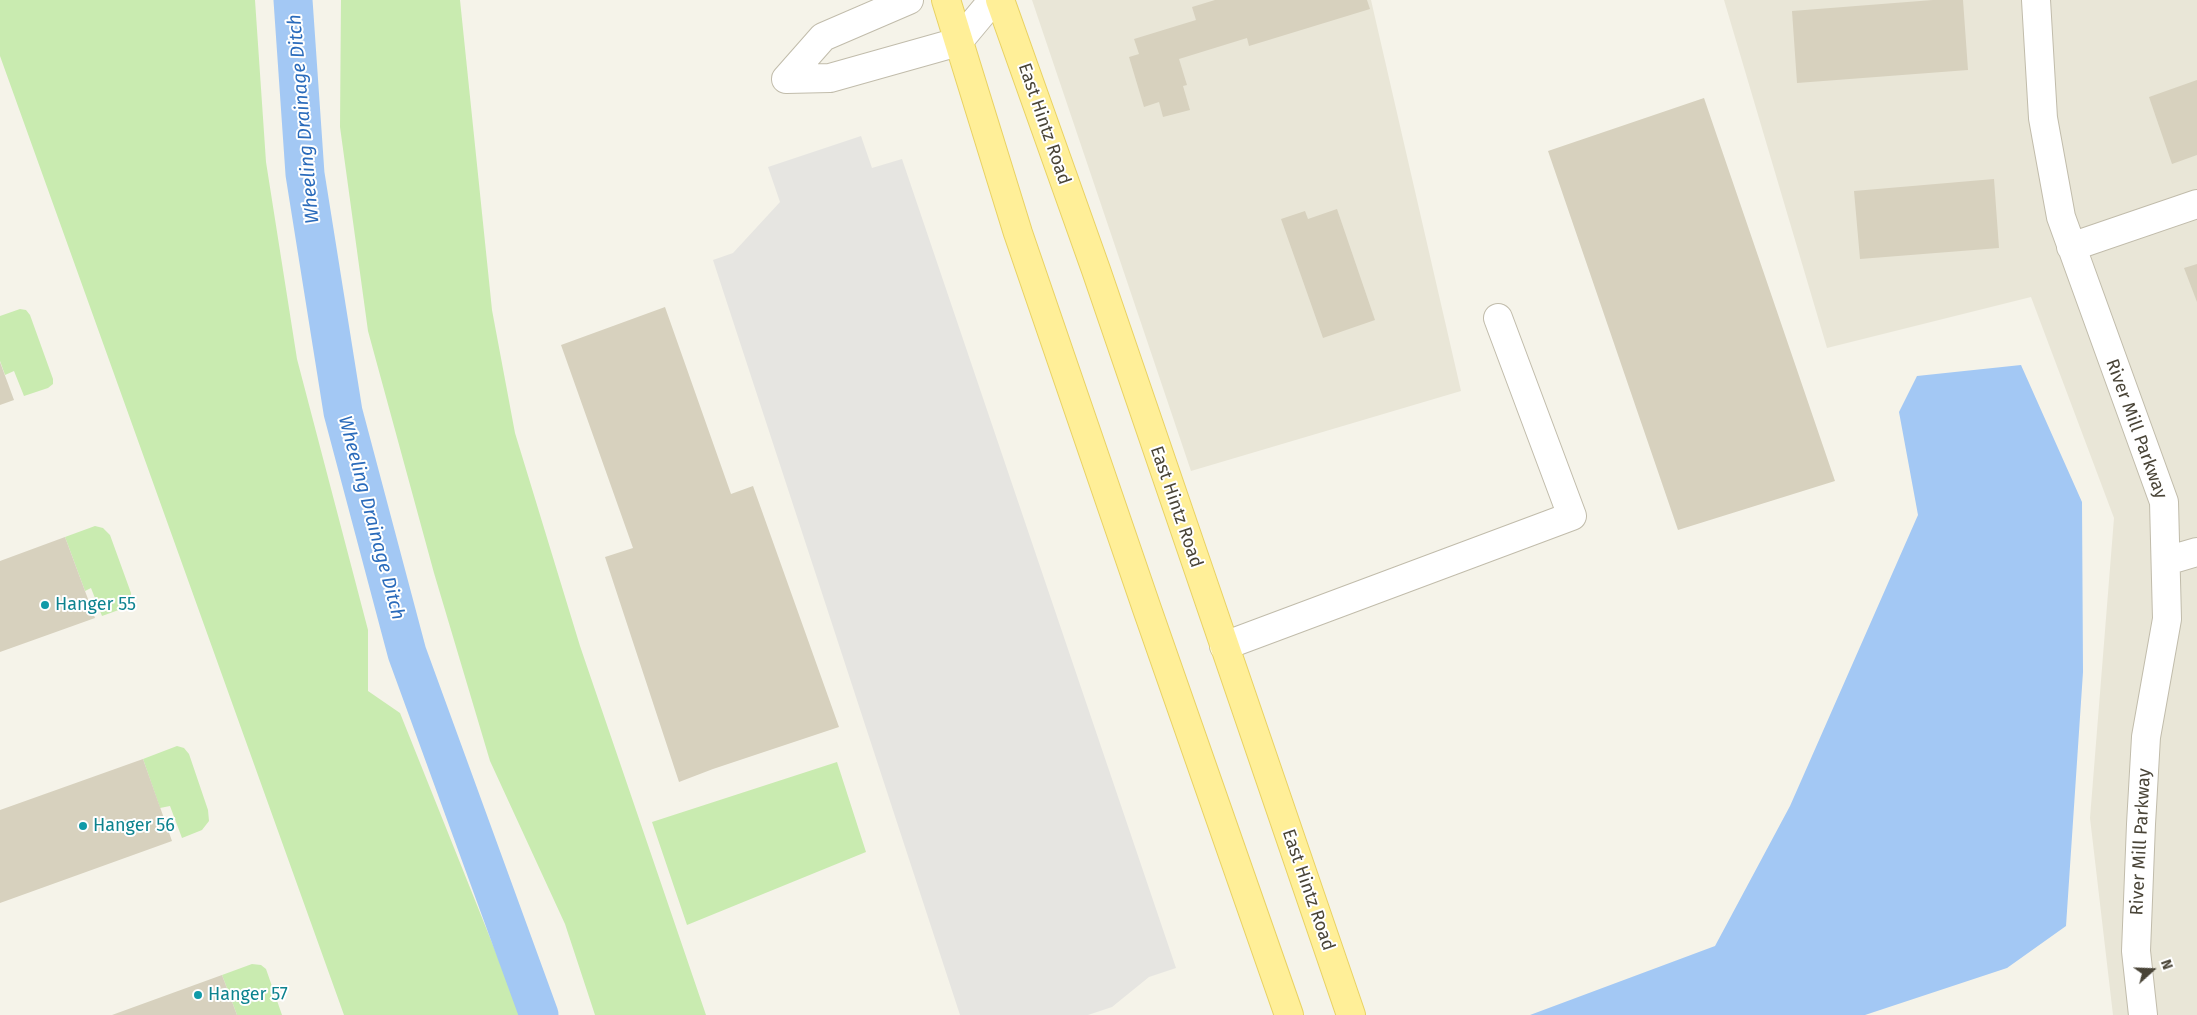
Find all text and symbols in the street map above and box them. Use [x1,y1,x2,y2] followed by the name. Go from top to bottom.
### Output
[283,13,325,225] water label: Wheeling Drainage Ditch
[1013,60,1075,188] street label: East Hintz Road
[2101,356,2171,502] street label: River Mill Parkway
[333,414,409,622] water label: Wheeling Drainage Ditch
[1145,443,1207,571] street label: East Hintz Road
[55,594,136,616] place label: Hanger 55
[39,599,51,611] marker: Hanger 55
[2126,768,2156,916] street label: River Mill Parkway
[93,815,175,837] place label: Hanger 56
[77,820,89,832] marker: Hanger 56
[1277,826,1339,954] street label: East Hintz Road
[2127,945,2177,995] north arrow
[2157,957,2176,972] text: N
[208,984,288,1006] place label: Hanger 57
[192,989,204,1001] marker: Hanger 57

